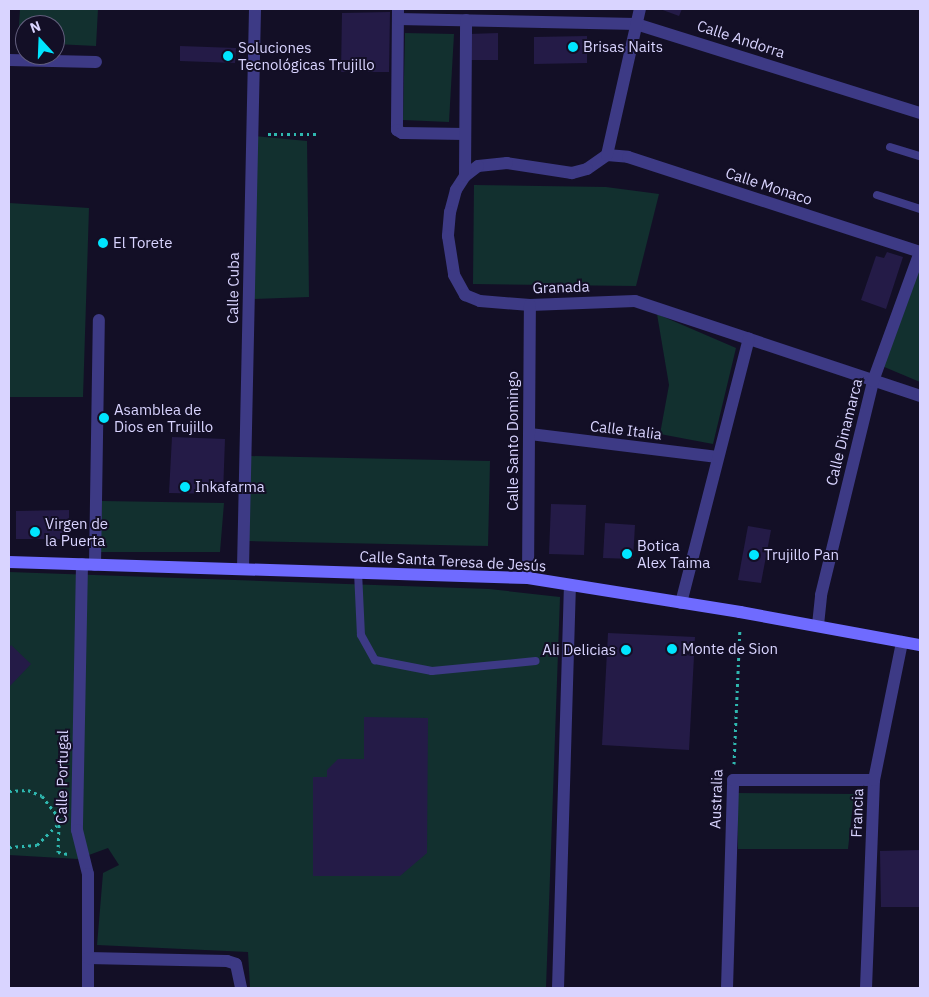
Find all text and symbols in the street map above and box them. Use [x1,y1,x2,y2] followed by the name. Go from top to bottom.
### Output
[15,15,65,65] north arrow
[695,16,787,62] street label: Calle Andorra
[27,17,43,37] text: N
[238,38,375,73] place label: Soluciones Tecnológicas Trujillo
[583,38,663,56] place label: Brisas Naits
[567,41,579,53] marker: Brisas Naits
[222,50,234,62] marker: Soluciones Tecnológicas Trujillo
[723,164,815,208] street label: Calle Monaco
[113,234,172,252] place label: El Torete
[97,237,109,249] marker: El Torete
[223,252,243,324] street label: Calle Cuba
[532,277,590,297] street label: Granada
[504,371,522,511] street label: Calle Santo Domingo
[822,377,866,487] street label: Calle Dinamarca
[114,400,213,435] place label: Asamblea de Dios en Trujillo
[98,412,110,424] marker: Asamblea de Dios en Trujillo
[589,417,663,443] street label: Calle Italia
[195,478,265,496] place label: Inkafarma
[179,481,191,493] marker: Inkafarma
[45,514,108,549] place label: Virgen de la Puerta
[29,526,41,538] marker: Virgen de la Puerta
[637,536,710,571] place label: Botica Alex Taima
[764,546,839,564] place label: Trujillo Pan
[359,547,547,575] street label: Calle Santa Teresa de Jesús
[621,548,633,560] marker: Botica Alex Taima
[748,549,760,561] marker: Trujillo Pan
[682,640,778,658] place label: Monte de Sion
[542,641,616,659] place label: Ali Delicias
[666,643,678,655] marker: Monte de Sion
[620,644,632,656] marker: Ali Delicias
[52,730,72,824] street label: Calle Portugal
[706,769,726,829] street label: Australia
[847,788,867,838] street label: Francia

